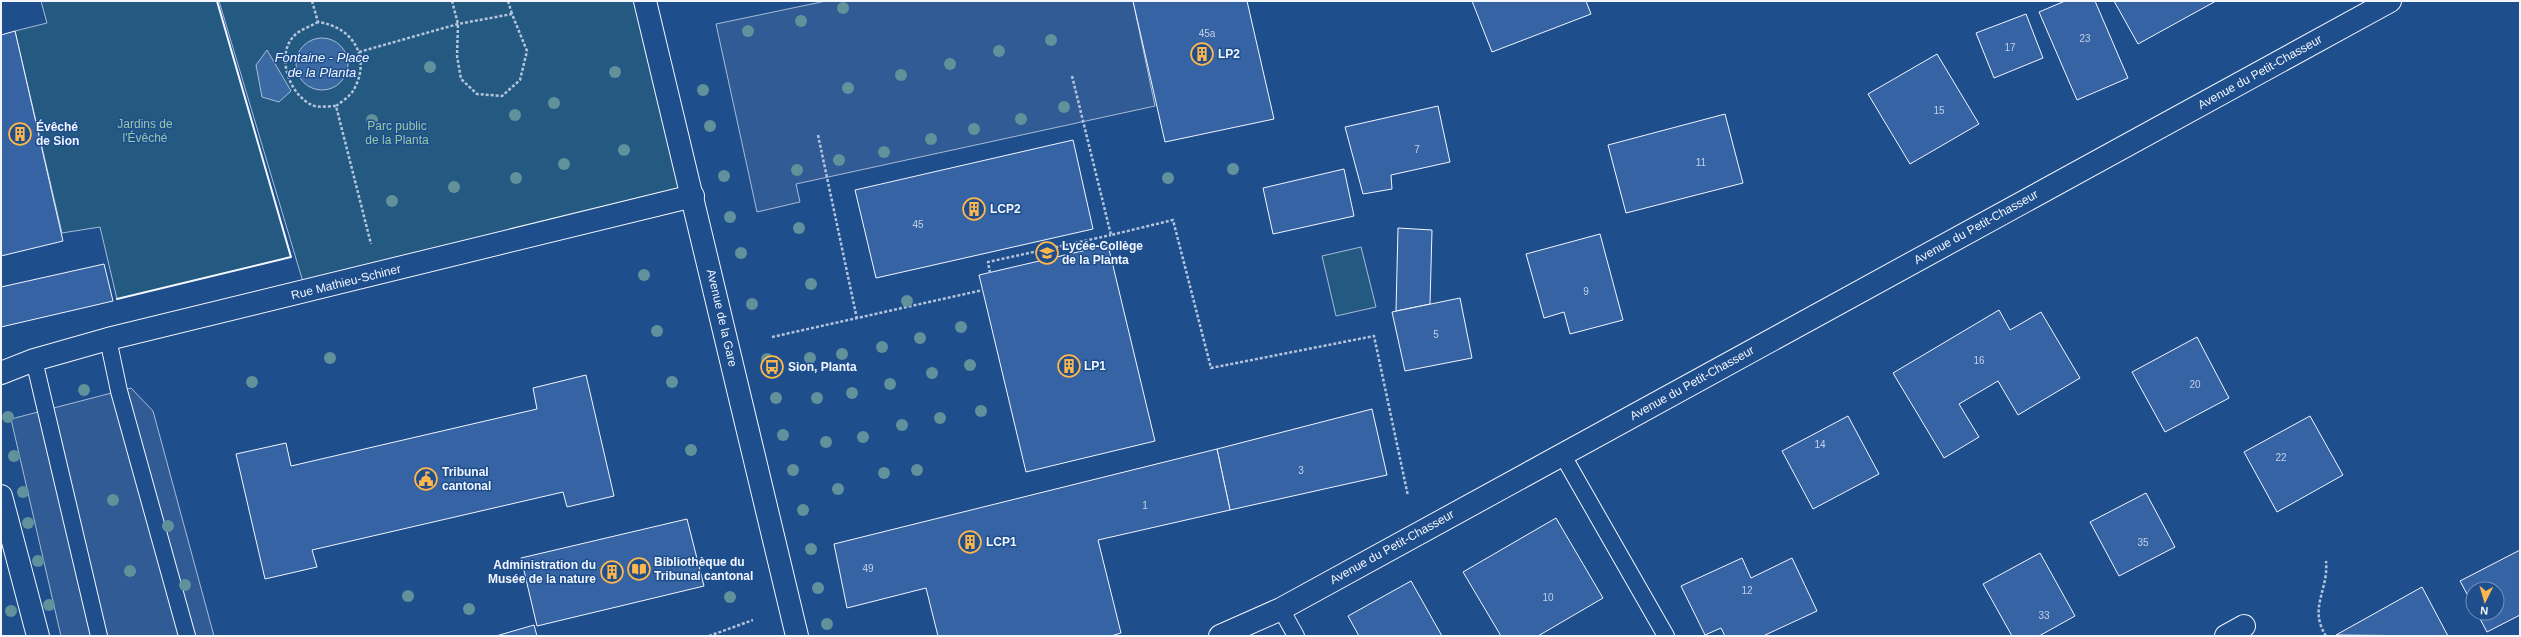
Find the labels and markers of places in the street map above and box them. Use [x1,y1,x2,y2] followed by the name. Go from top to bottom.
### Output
[1189,41,1215,67] building icon: LP2
[1218,47,1240,61] place label: LP2
[36,119,79,148] place label: Évêché de Sion
[7,121,33,147] building icon: Évêché de Sion
[961,196,987,222] building icon: LCP2
[990,202,1021,216] place label: LCP2
[1062,239,1143,267] place label: Lycée-Collège de la Planta
[1034,240,1060,266] school or university icon: Lycée-Collège de la Planta
[1056,353,1082,379] building icon: LP1
[759,354,785,380] bus stop icon: Sion, Planta
[1084,359,1106,373] place label: LP1
[788,360,857,374] place label: Sion, Planta
[442,465,491,493] place label: Tribunal cantonal
[413,466,439,492] public building icon: Tribunal cantonal
[957,529,983,555] building icon: LCP1
[986,535,1017,549] place label: LCP1
[654,555,753,583] place label: Bibliothèque du Tribunal cantonal
[626,556,652,582] library icon: Bibliothèque du Tribunal cantonal
[488,558,596,586] place label: Administration du Musée de la nature
[599,559,625,585] building icon: Administration du Musée de la nature

